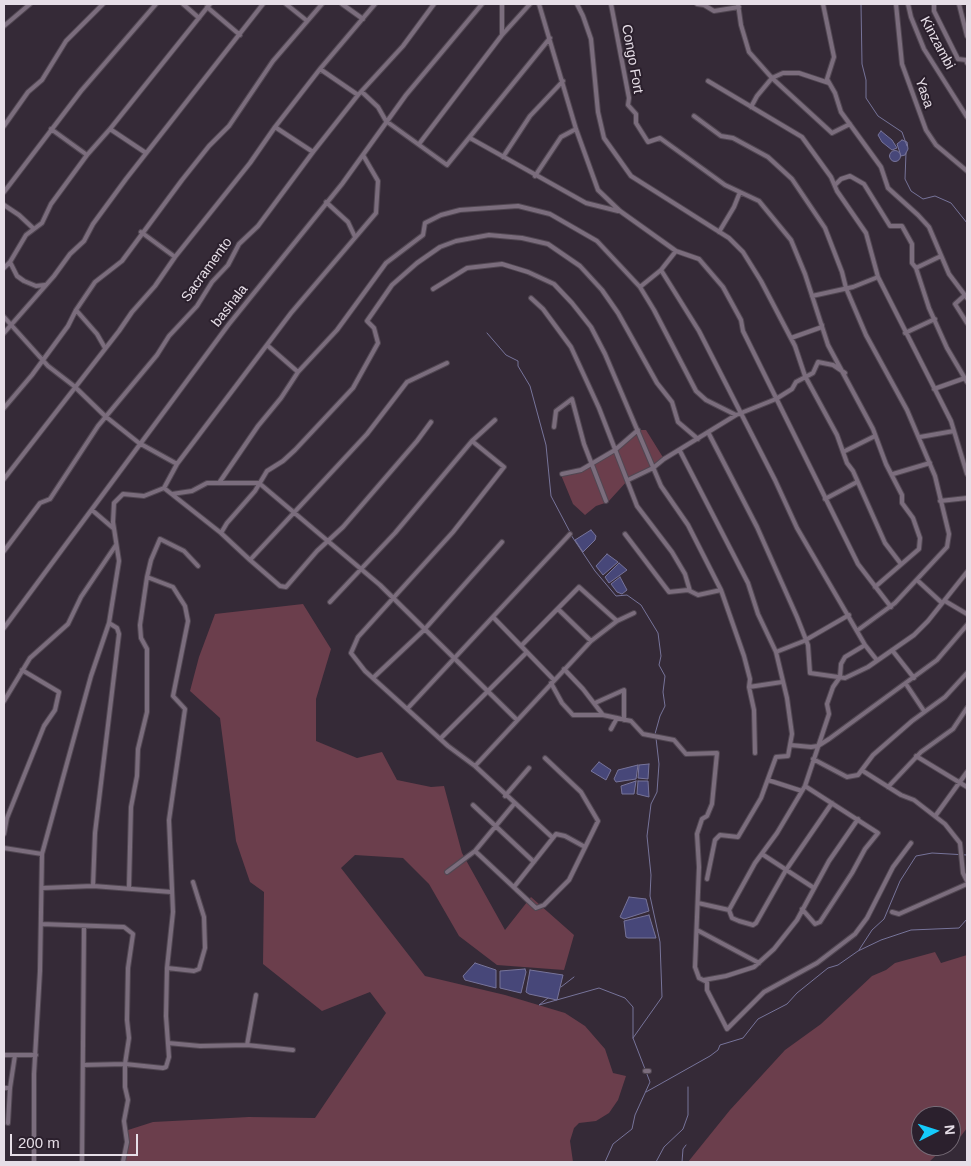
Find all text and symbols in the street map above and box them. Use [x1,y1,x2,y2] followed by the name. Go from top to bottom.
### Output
[916,14,958,72] street label: Kinzambi
[618,23,646,95] street label: Congo Fort
[911,76,937,110] street label: Yasa
[178,235,236,305] street label: Sacramento
[208,282,252,330] street label: bashala
[911,1106,961,1156] north arrow
[12,1124,140,1156] scale bar
[942,1124,958,1136] text: N
[18,1134,60,1151] text: 200 m

